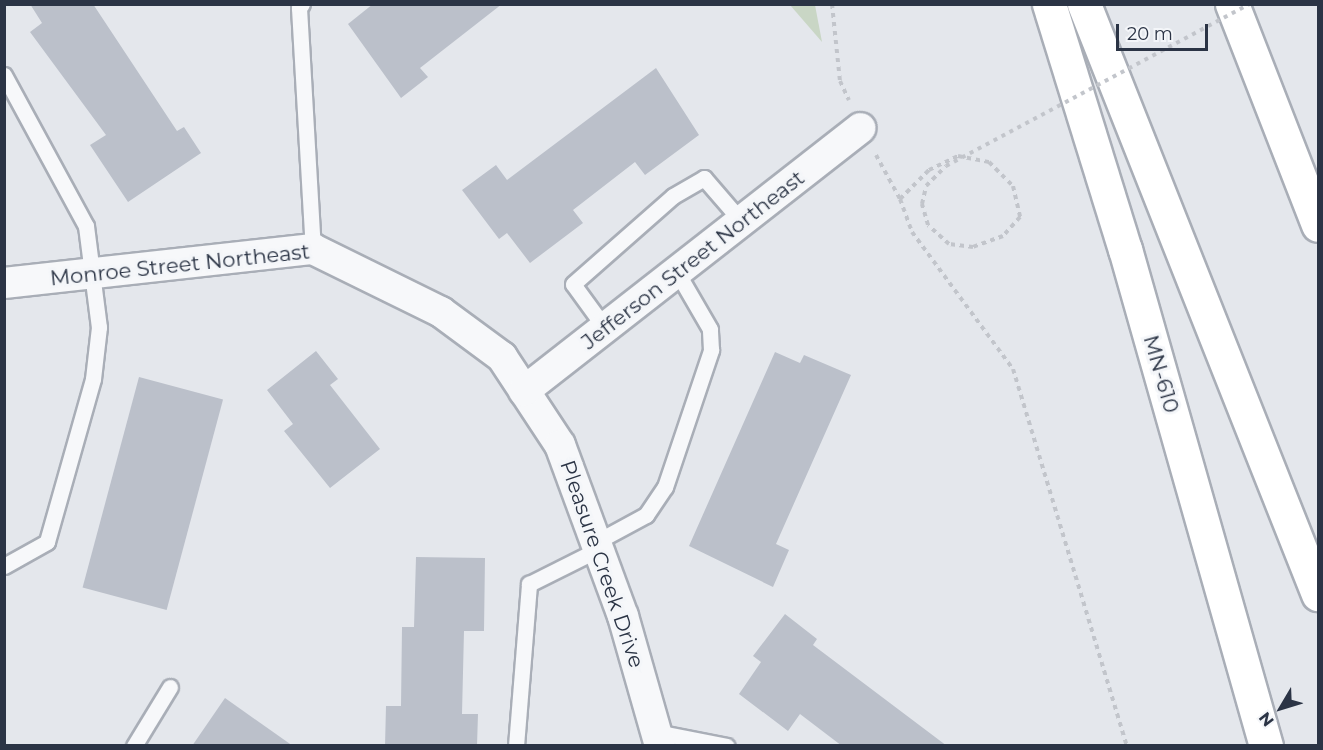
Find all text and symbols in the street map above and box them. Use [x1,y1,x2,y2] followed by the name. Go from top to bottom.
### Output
[1119,12,1210,50] scale bar
[1127,23,1173,45] text: 20 m
[577,165,809,355] street label: Jefferson Street Northeast
[49,239,311,291] street label: Monroe Street Northeast
[1138,332,1184,416] street label: MN-610
[555,457,649,671] street label: Pleasure Creek Drive
[1251,678,1311,738] north arrow
[1255,708,1278,730] text: N

